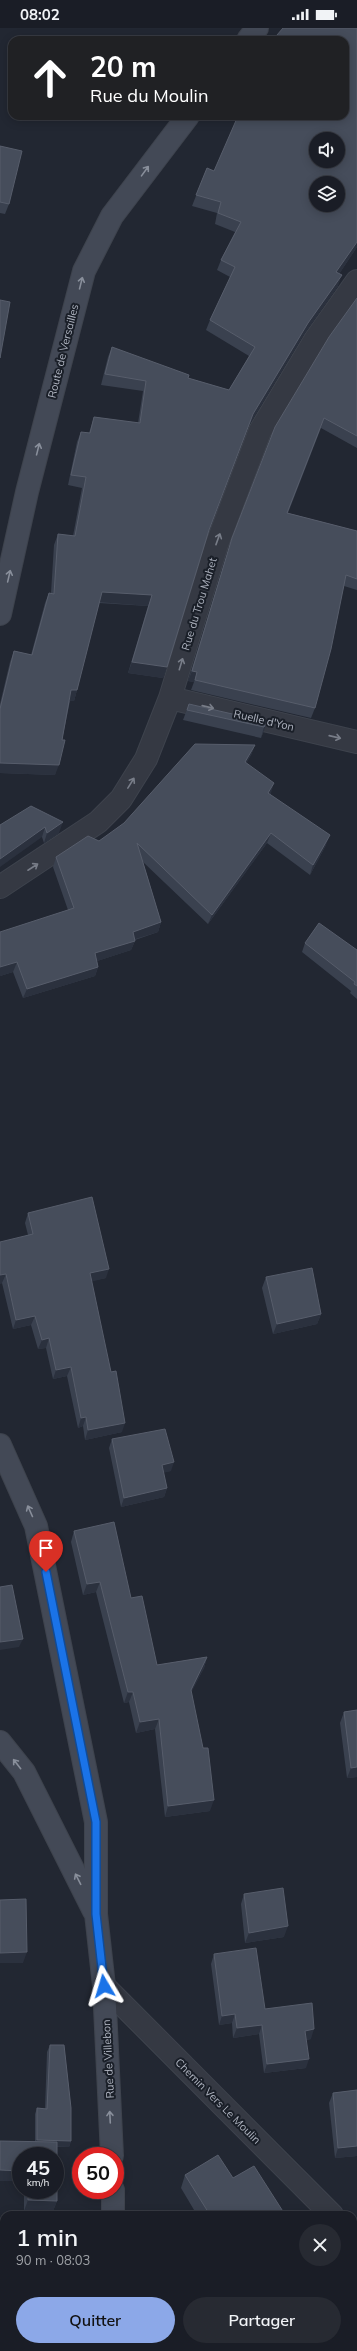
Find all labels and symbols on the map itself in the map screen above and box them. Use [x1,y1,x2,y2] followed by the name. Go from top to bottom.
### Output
[141,165,149,176] one-way arrow
[78,277,85,290] one-way arrow
[45,302,81,400] street label: Route de Versailles
[35,443,43,456] one-way arrow
[215,534,223,546] one-way arrow
[178,556,220,652] street label: Rue du Trou Mahet
[5,570,13,583] one-way arrow
[178,658,185,671] one-way arrow
[201,704,214,712] one-way arrow
[232,706,296,734] street label: Ruelle d'Yon
[328,734,341,741] one-way arrow
[127,778,135,789] one-way arrow
[27,862,39,870] one-way arrow
[26,1505,33,1517] one-way arrow
[29,1531,63,1572] pin
[13,1759,22,1770] one-way arrow
[74,1873,81,1885] one-way arrow
[83,1965,125,2007] position arrow
[99,2019,117,2099] street label: Rue de Villebon
[172,2055,264,2147] street label: Chemin Vers Le Moulin
[107,2111,114,2124] one-way arrow
[72,2147,124,2199] speed limit sign: 50

